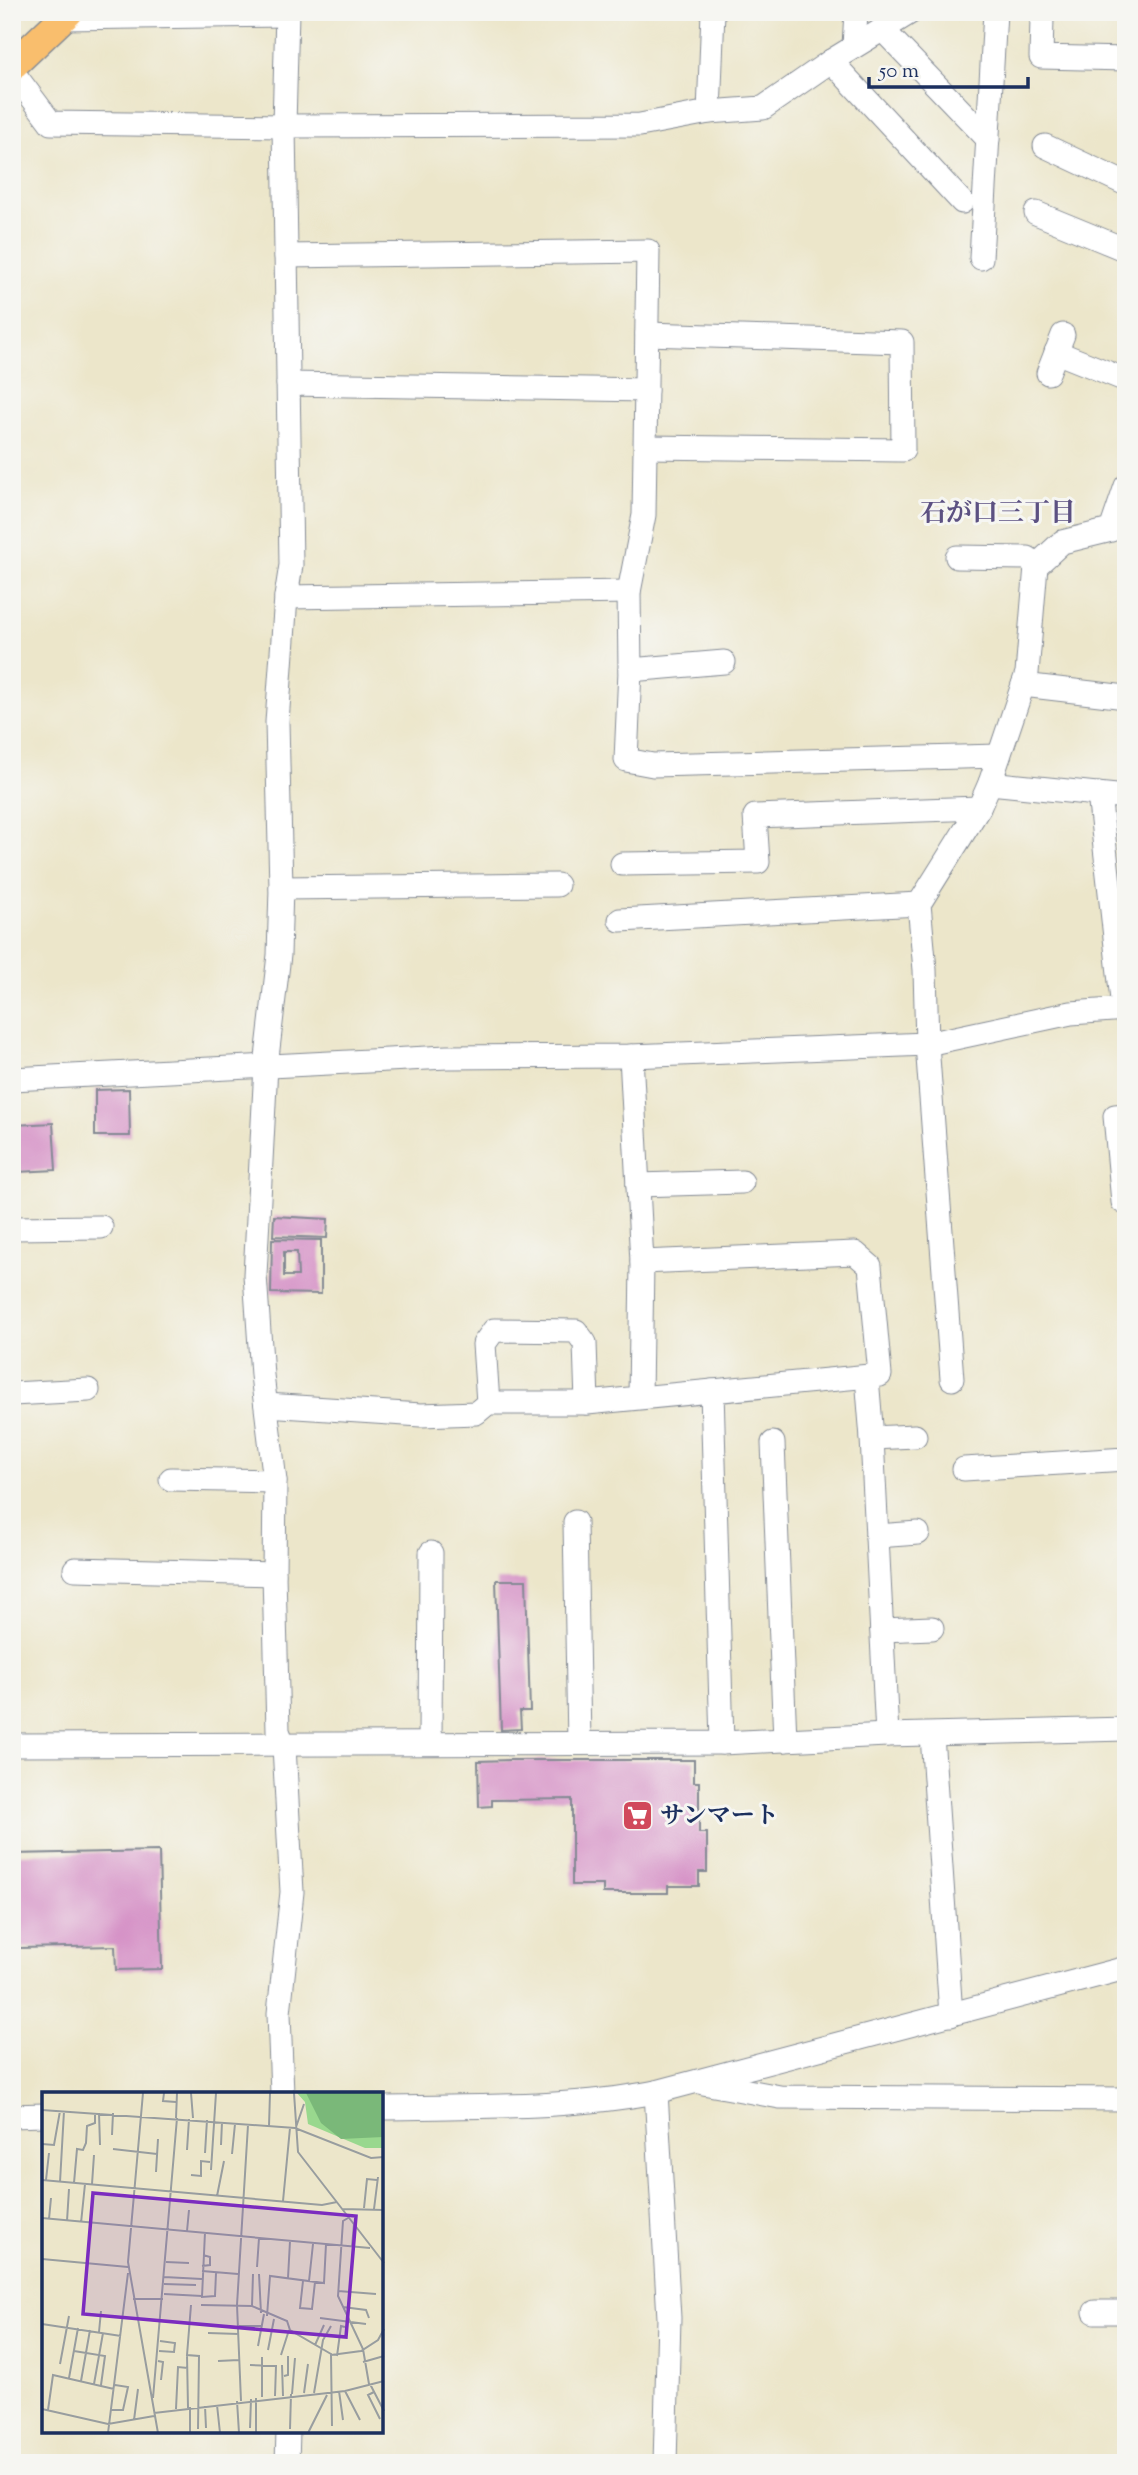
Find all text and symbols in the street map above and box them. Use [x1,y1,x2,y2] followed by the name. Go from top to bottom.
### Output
[869,46,1028,90] scale bar
[878,57,919,87] text: 50 m
[920,496,1076,533] district label: 石が口三丁目
[620,1798,654,1832] supermarket icon: サンマート
[660,1800,779,1834] place label: サンマート
[42,2092,383,2433] inset map

